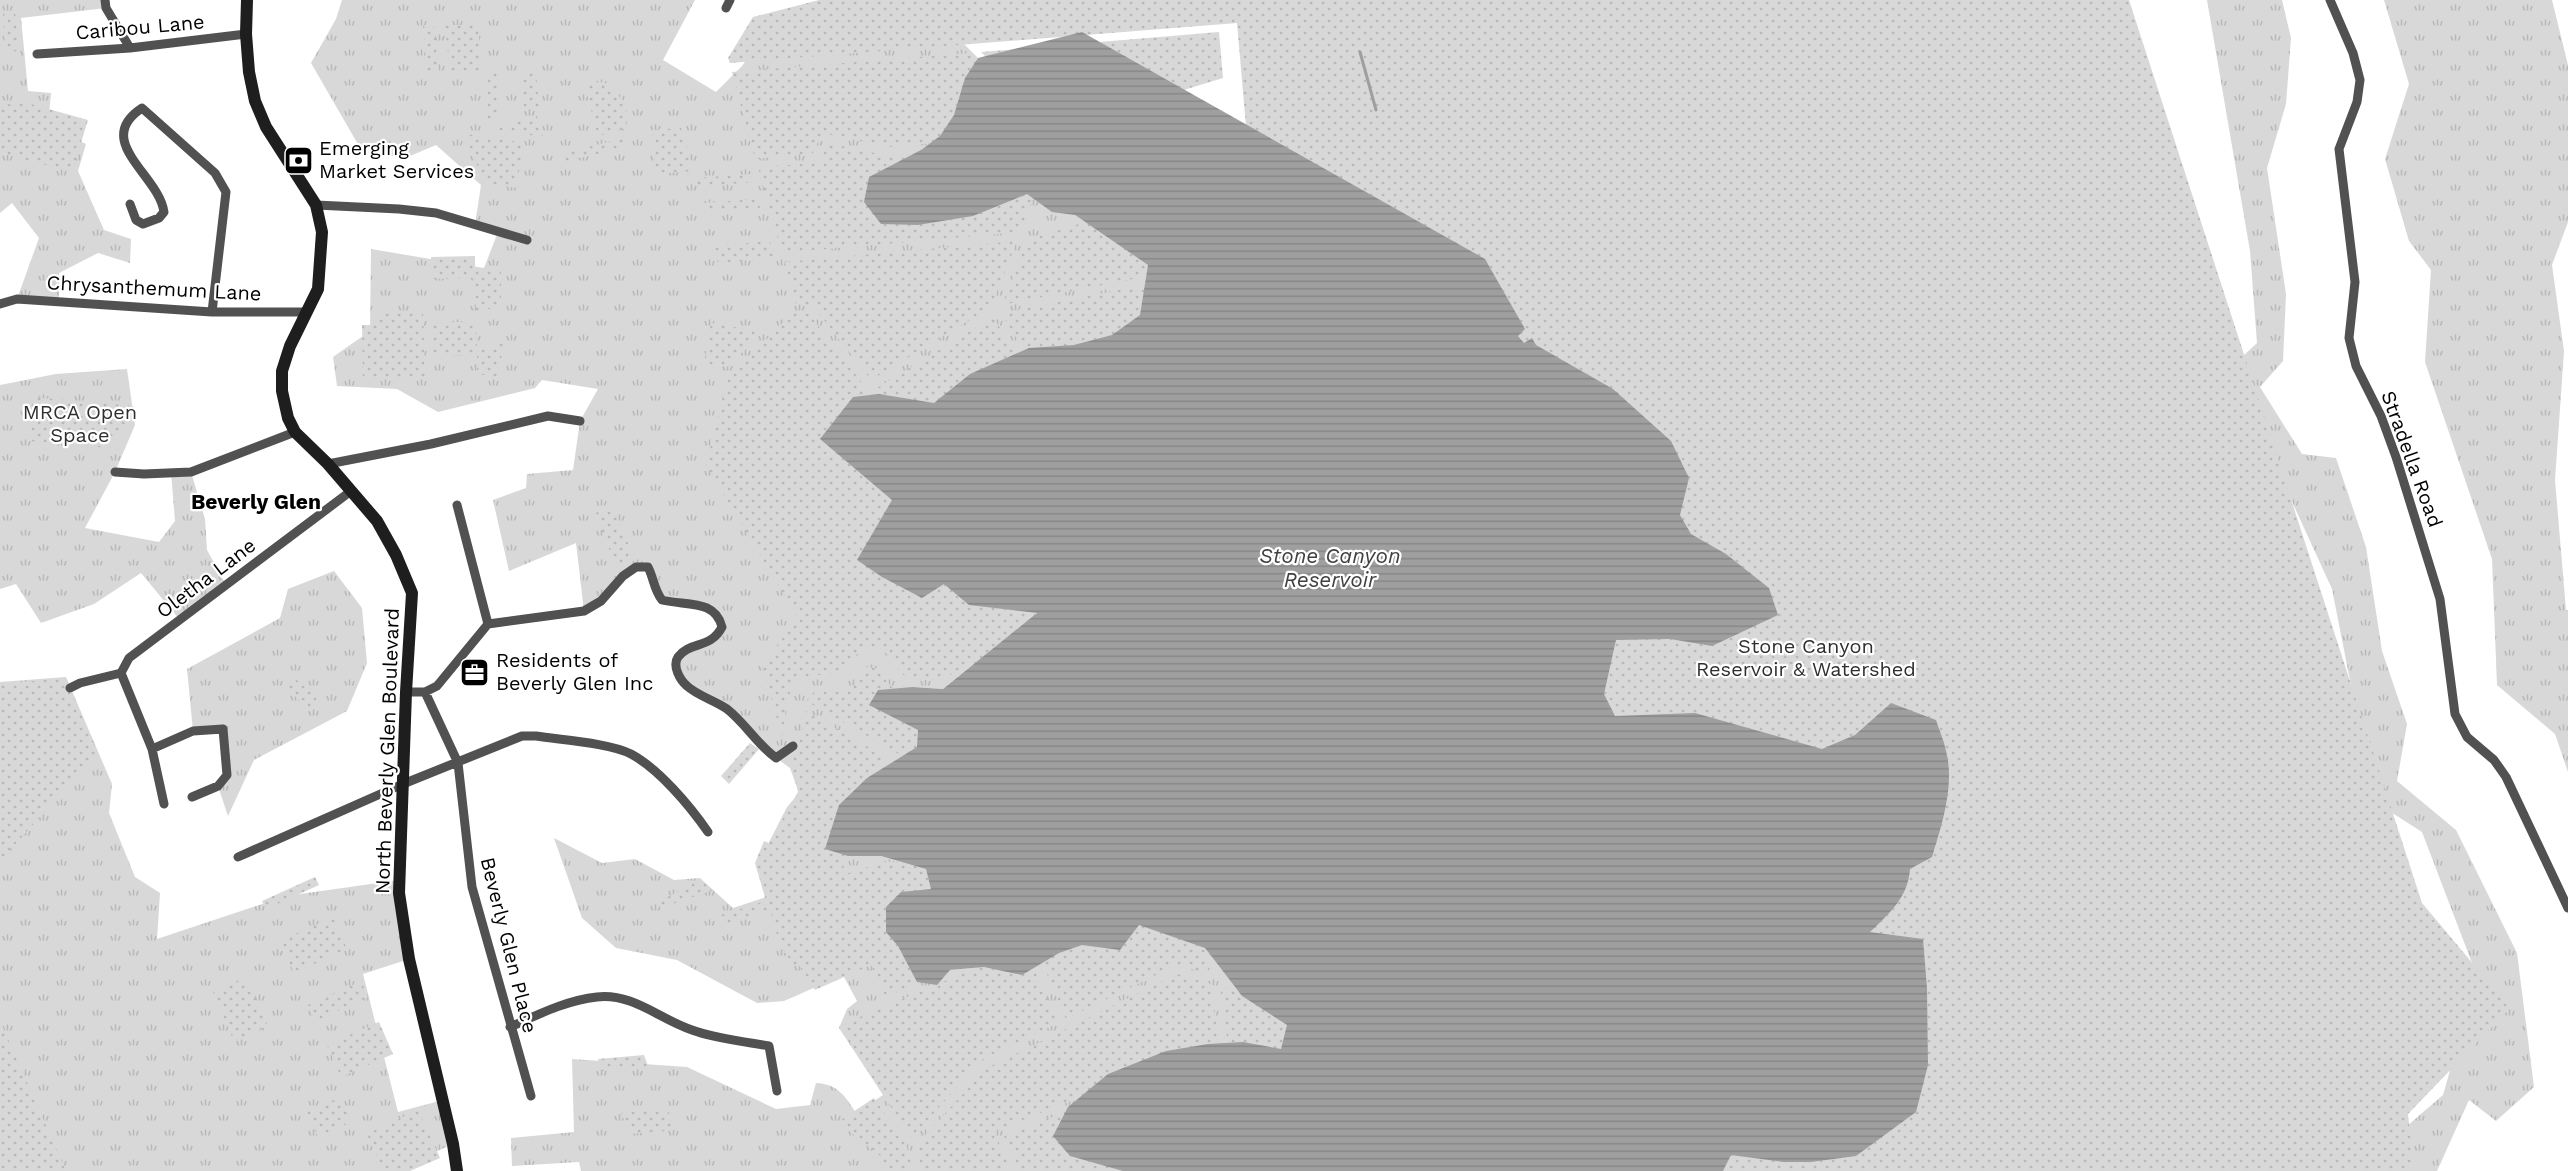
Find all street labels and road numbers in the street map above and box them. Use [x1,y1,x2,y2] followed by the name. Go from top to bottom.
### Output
[74,9,206,45] street label: Caribou Lane
[46,270,262,306] street label: Chrysanthemum Lane
[2376,388,2448,530] street label: Stradella Road
[152,533,260,623] street label: Oletha Lane
[370,608,404,894] street label: North Beverly Glen Boulevard
[476,855,542,1035] street label: Beverly Glen Place

